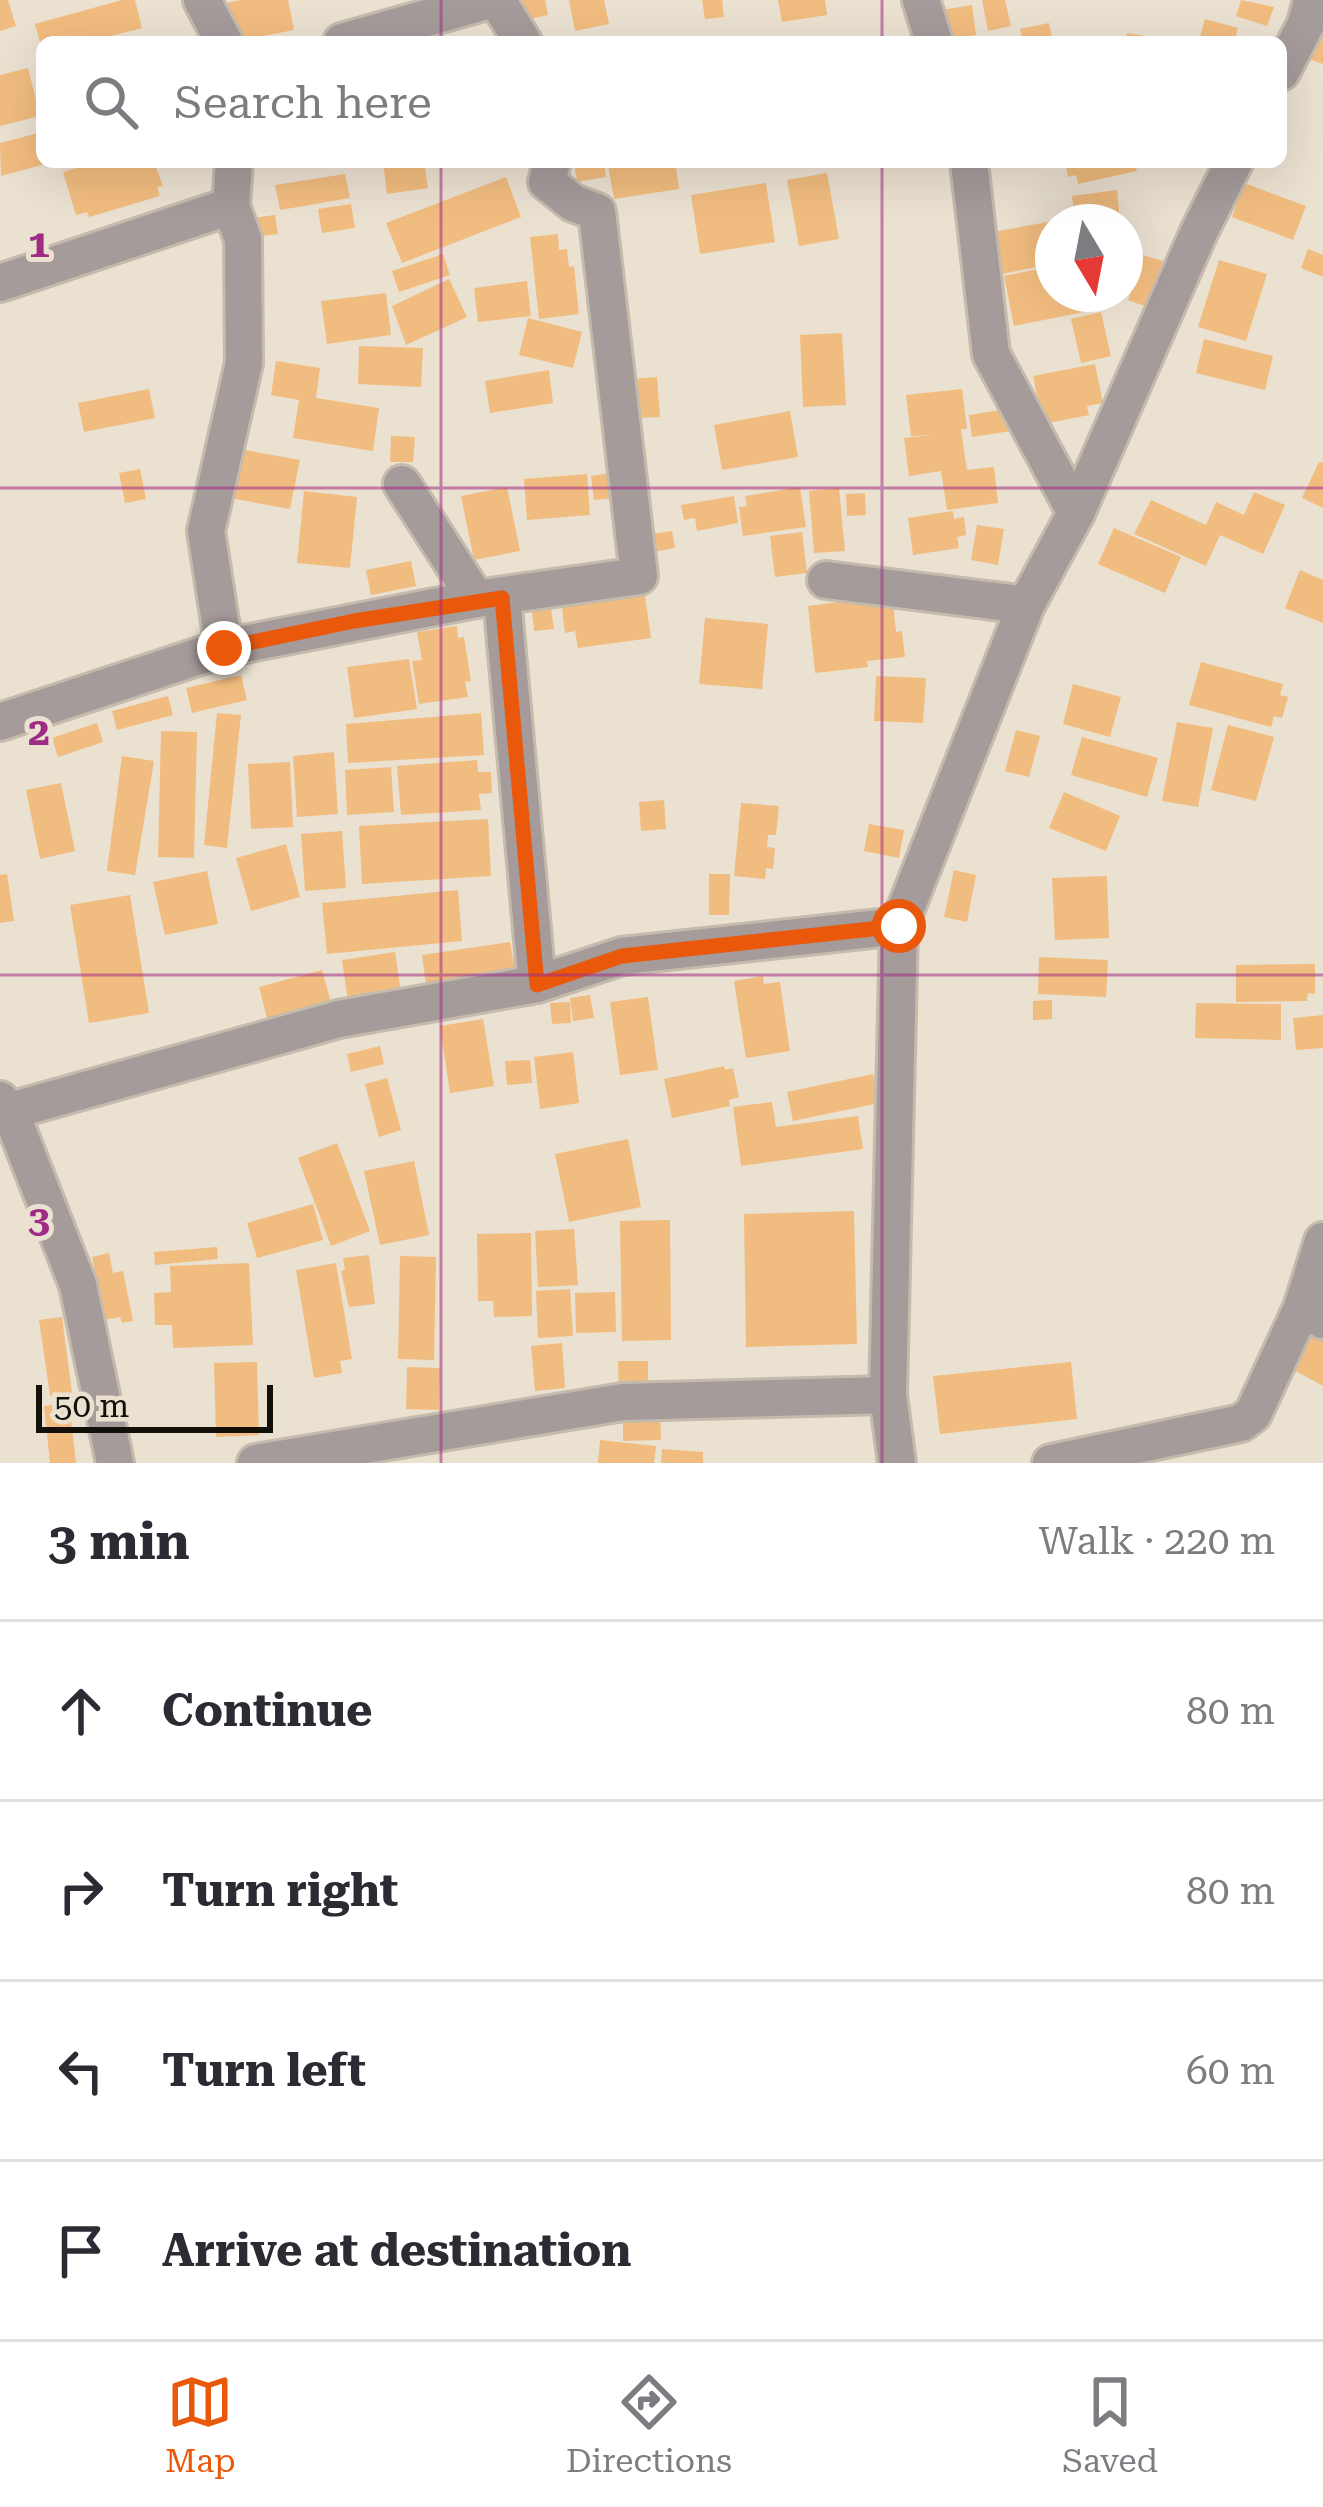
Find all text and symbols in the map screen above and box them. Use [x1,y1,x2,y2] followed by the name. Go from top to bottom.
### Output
[36,36,1287,168] search box
[78,69,144,135] icon: search
[174,76,432,129] text: Search here
[1035,204,1143,312] north arrow
[28,221,50,267] text: 1
[197,621,251,675] route end
[28,709,50,755] text: 2
[872,899,926,953] route start
[28,1197,50,1243] text: 3
[36,1379,273,1432] scale bar
[54,1386,129,1425] text: 50 m
[48,1512,190,1571] text: 3 min
[1039,1518,1275,1564] text: Walk · 220 m
[48,1678,114,1744] icon: ahead
[162,1684,373,1737] text: Continue
[1186,1688,1275,1734] text: 80 m
[48,1858,114,1924] icon: right
[162,1864,398,1917] text: Turn right
[1186,1868,1275,1914] text: 80 m
[48,2038,114,2104] icon: left
[162,2044,366,2097] text: Turn left
[1186,2048,1275,2094] text: 60 m
[48,2218,114,2284] icon: arrive
[162,2224,631,2277] text: Arrive at destination
[165,2369,236,2480] tab: Map
[566,2369,732,2480] tab: Directions
[1062,2369,1158,2480] tab: Saved

